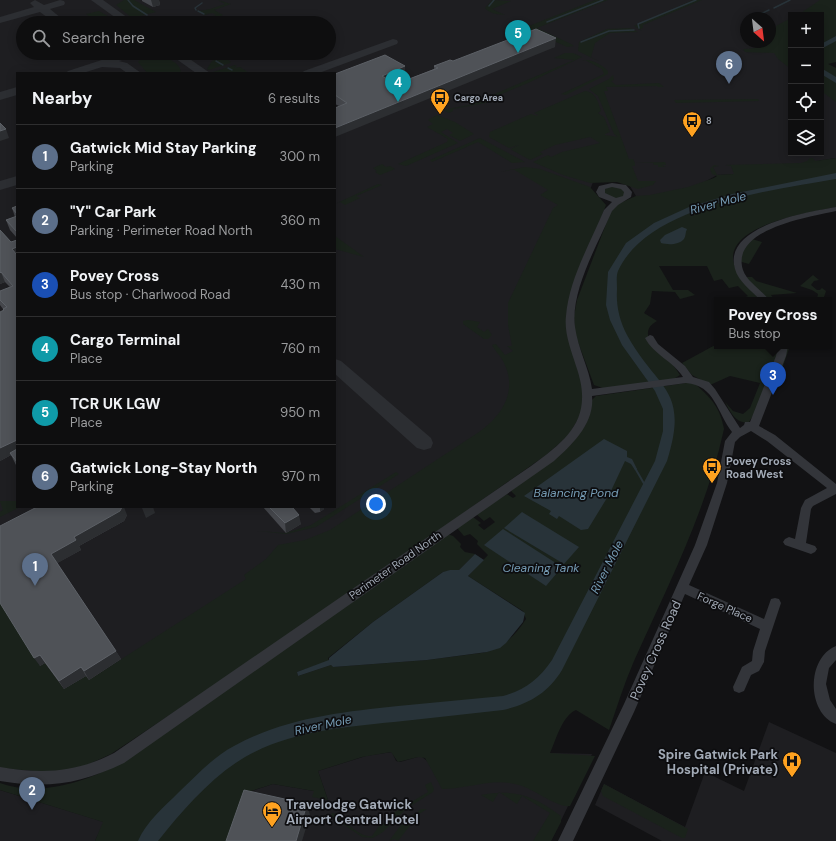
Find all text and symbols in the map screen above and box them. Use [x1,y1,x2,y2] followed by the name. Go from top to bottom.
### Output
[740,12,776,48] north arrow
[788,12,824,156] map controls
[788,12,824,48] button: +
[16,16,336,60] search box
[505,20,531,53] pin: 5
[30,27,52,49] icon: search
[62,28,145,48] text: Search here
[788,48,824,84] button: −
[716,51,742,84] pin: 6
[385,69,411,102] pin: 4
[788,84,824,120] button: locate
[32,87,92,109] text: Nearby
[429,87,451,115] bus stop icon: Cargo Area
[268,90,320,107] text: 6 results
[454,92,503,104] place label: Cargo Area
[681,110,703,138] bus stop icon: 8
[706,115,712,127] place label: 8
[788,120,824,156] button: layers
[70,138,257,158] text: Gatwick Mid Stay Parking
[43,148,47,165] text: 1
[279,148,320,165] text: 300 m
[70,158,114,175] text: Parking
[688,188,748,218] water label: River Mole
[70,202,156,222] text: "Y" Car Park
[41,212,49,229] text: 2
[280,212,320,229] text: 360 m
[70,222,253,239] text: Parking · Perimeter Road North
[70,266,159,286] text: Povey Cross
[41,276,49,293] text: 3
[280,276,320,293] text: 430 m
[70,286,230,303] text: Bus stop · Charlwood Road
[714,297,832,349] popup
[728,305,818,325] text: Povey Cross
[728,325,781,342] text: Bus stop
[70,330,180,350] text: Cargo Terminal
[41,340,49,357] text: 4
[281,340,320,357] text: 760 m
[70,350,102,367] text: Place
[760,362,786,395] pin: 3
[70,394,161,414] text: TCR UK LGW
[41,404,49,421] text: 5
[280,404,320,421] text: 950 m
[70,414,102,431] text: Place
[726,454,792,481] place label: Povey Cross Road West
[701,456,723,484] bus stop icon: Povey Cross Road West
[70,458,257,478] text: Gatwick Long-Stay North
[41,468,49,485] text: 6
[281,468,320,485] text: 970 m
[70,478,114,495] text: Parking
[533,485,619,501] water label: Balancing Pond
[366,494,386,514] your location
[346,528,444,602] street label: Perimeter Road North
[587,537,627,596] water label: River Mole
[22,553,48,586] pin: 1
[502,560,580,576] water label: Cleaning Tank
[695,589,755,625] street label: Forge Place
[626,598,685,703] street label: Povey Cross Road
[293,711,353,739] water label: River Mole
[658,746,778,778] place label: Spire Gatwick Park Hospital (Private)
[781,750,803,778] hospital icon: Spire Gatwick Park Hospital (Private)
[19,777,45,810] pin: 2
[286,796,419,828] place label: Travelodge Gatwick Airport Central Hotel
[261,800,283,828] hotel icon: Travelodge Gatwick Airport Central Hotel

